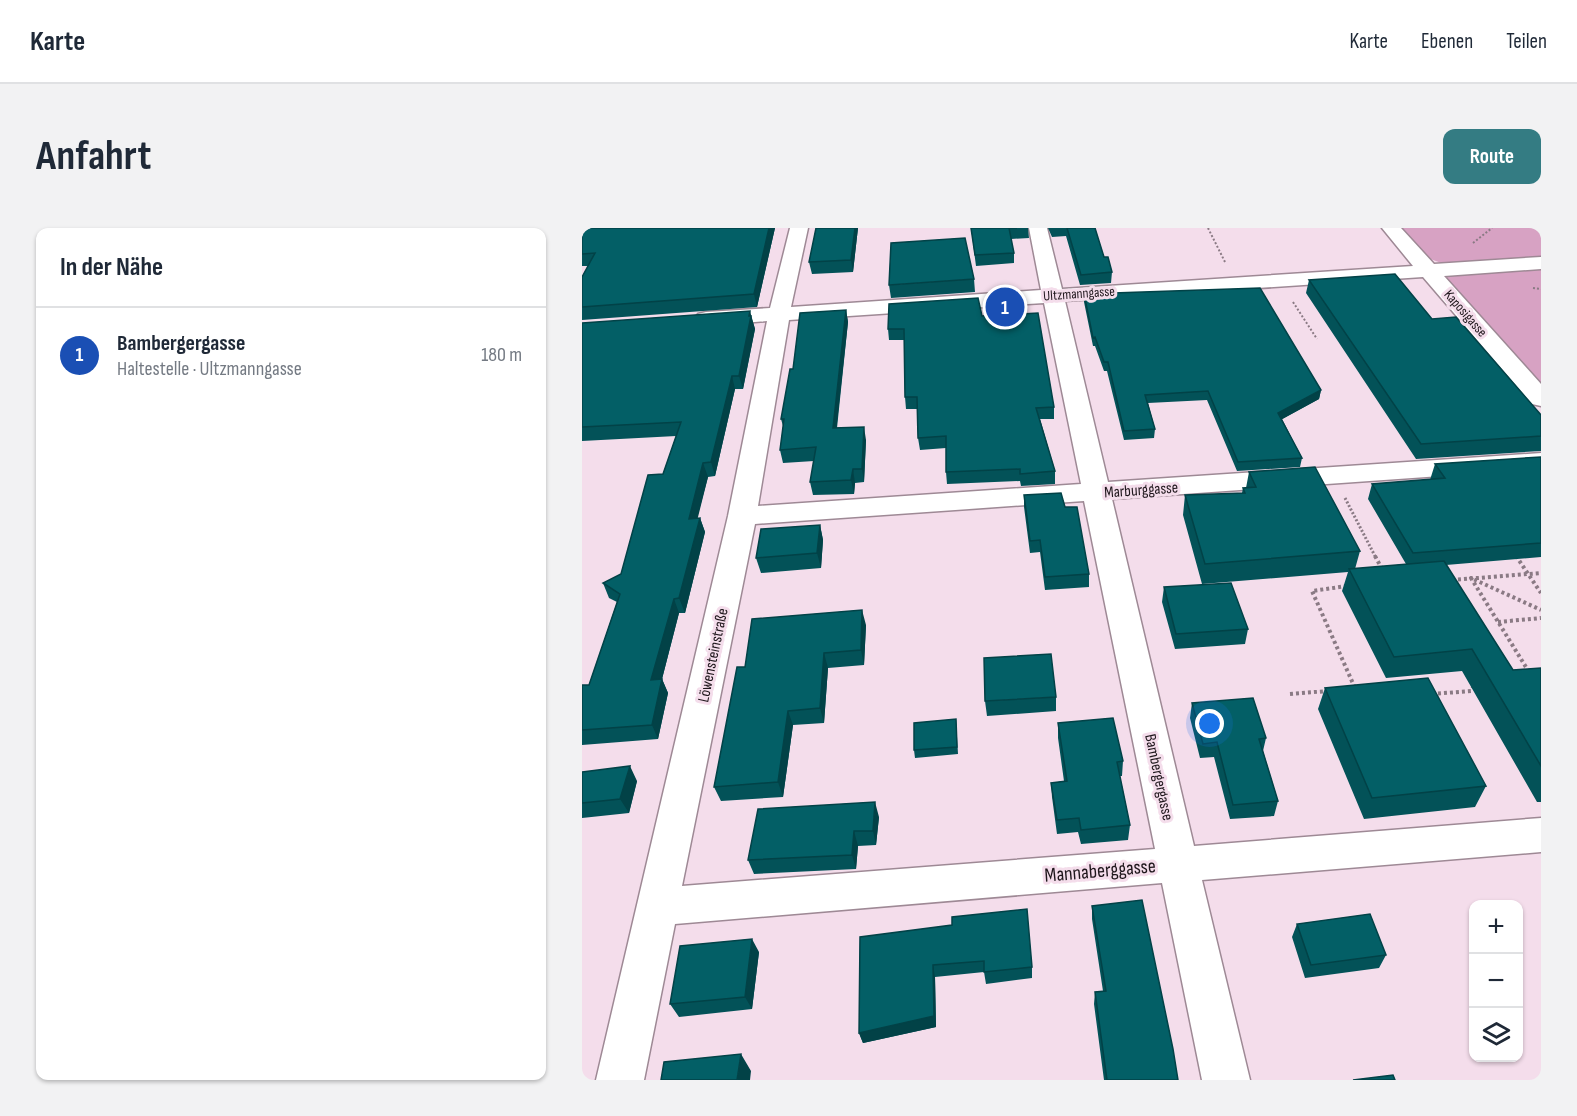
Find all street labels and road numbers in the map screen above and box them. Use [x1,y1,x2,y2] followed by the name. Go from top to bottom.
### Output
[1043,283,1115,304] street label: Ultzmanngasse
[1440,286,1491,340] street label: Kaposigasse
[1103,478,1179,503] street label: Marburggasse
[694,607,733,704] street label: Löwensteinstraße
[1140,732,1177,822] street label: Bambergergasse
[1043,854,1157,888] street label: Mannaberggasse

